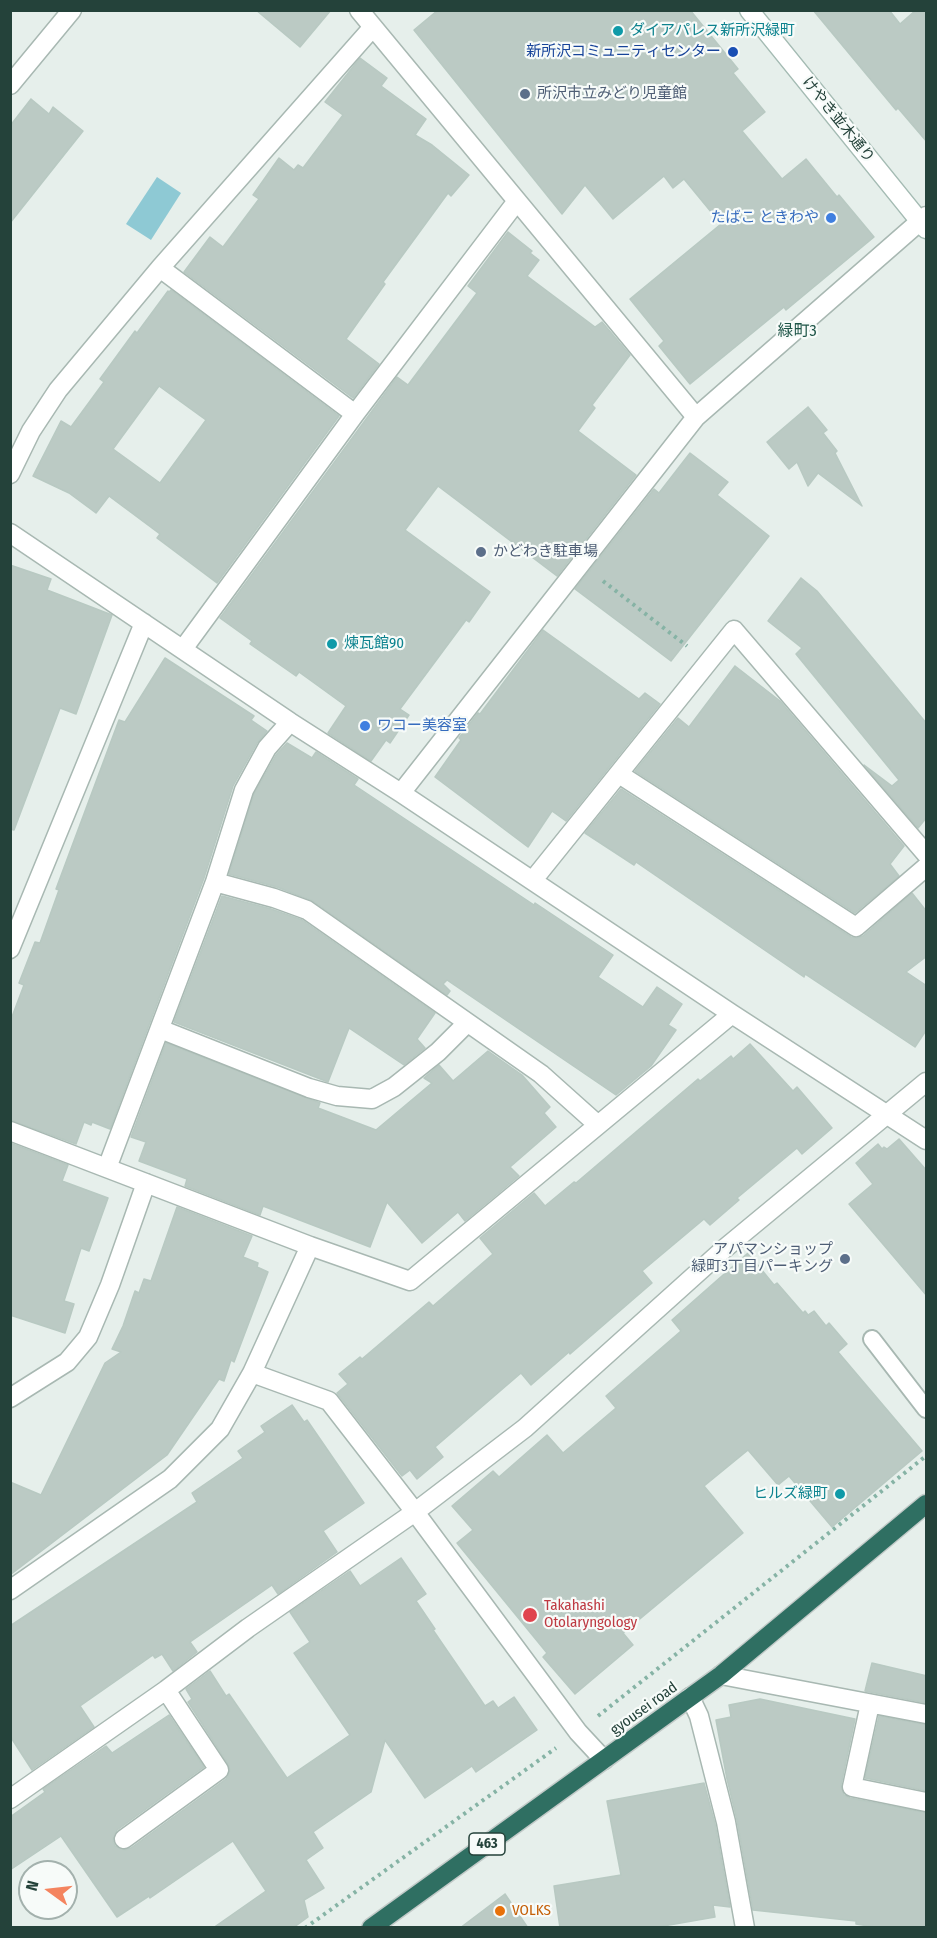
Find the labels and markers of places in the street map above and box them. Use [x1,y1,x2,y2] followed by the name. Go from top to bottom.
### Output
[630,22,795,40] place label: ダイアパレス新所沢緑町
[611,24,625,38] marker: ダイアパレス新所沢緑町
[526,43,721,61] place label: 新所沢コミュニティセンター
[726,45,740,59] marker: 新所沢コミュニティセンター
[537,85,687,103] place label: 所沢市立みどり児童館
[518,87,532,101] marker: 所沢市立みどり児童館
[710,209,819,227] place label: たばこ ときわや
[824,211,838,225] marker: たばこ ときわや
[493,543,598,561] place label: かどわき駐車場
[474,545,488,559] marker: かどわき駐車場
[344,635,404,653] place label: 煉瓦館90
[325,637,339,651] marker: 煉瓦館90
[377,717,467,735] place label: ワコー美容室
[358,719,372,733] marker: ワコー美容室
[691,1241,833,1276] place label: アパマンショップ 緑町3丁目パーキング
[838,1252,852,1266] marker: アパマンショップ 緑町3丁目パーキング
[753,1485,828,1503] place label: ヒルズ緑町
[833,1487,847,1501] marker: ヒルズ緑町
[544,1597,637,1632] place label: Takahashi Otolaryngology
[521,1606,539,1624] marker: Takahashi Otolaryngology
[512,1902,551,1920] place label: VOLKS
[493,1904,507,1918] marker: VOLKS

